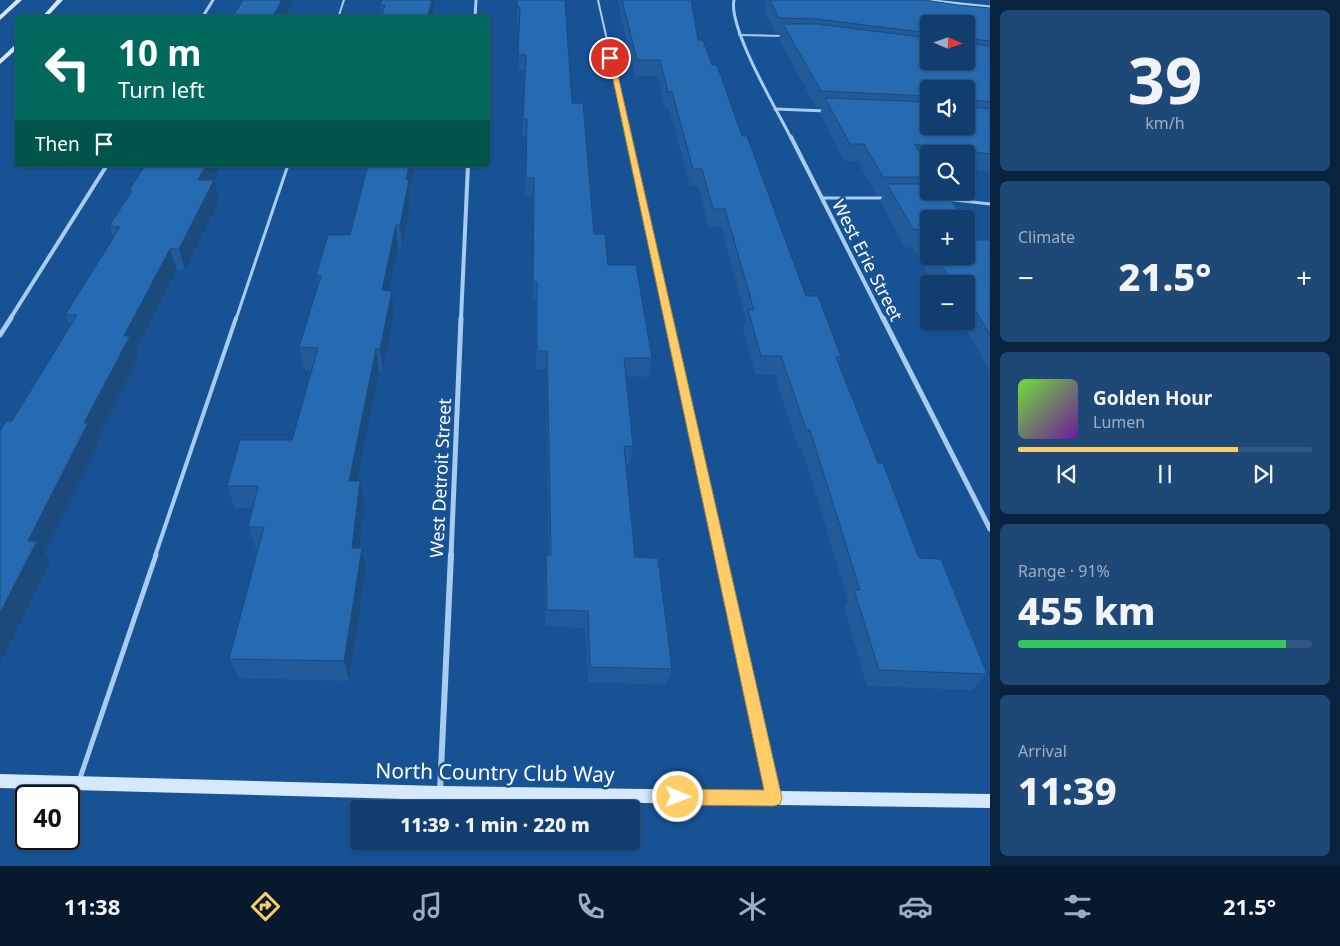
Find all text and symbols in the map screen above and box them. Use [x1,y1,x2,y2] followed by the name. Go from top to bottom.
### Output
[920,15,975,70] north arrow
[920,15,975,330] map controls
[118,29,201,76] text: 10 m
[35,35,100,100] icon: left
[1128,35,1202,123] text: 39
[589,37,631,79] pin
[596,44,624,72] icon: arrive
[118,74,205,104] text: Turn left
[920,80,975,135] button: sound
[1145,112,1185,134] text: km/h
[90,130,118,158] icon: arrive
[35,131,80,157] text: Then
[920,145,975,200] button: search
[827,195,909,325] street label: West Erie Street
[920,210,975,265] button: +
[1018,226,1075,248] text: Climate
[1119,250,1211,302] text: 21.5°
[1018,258,1034,296] text: −
[1296,258,1312,296] text: +
[920,275,975,330] button: −
[1093,385,1212,411] text: Golden Hour
[424,397,456,559] street label: West Detroit Street
[1093,411,1145,433] text: Lumen
[1053,460,1081,488] icon: previous
[1151,460,1179,488] icon: pause
[1249,460,1277,488] icon: next
[1018,560,1110,582] text: Range · 91%
[1018,584,1156,636] text: 455 km
[1018,740,1067,762] text: Arrival
[375,756,615,788] street label: North Country Club Way
[1018,764,1117,816] text: 11:39
[651,770,703,822] position arrow
[15,785,80,850] speed limit sign: 40
[400,812,590,838] text: 11:39 · 1 min · 220 m
[248,889,283,924] icon: directions
[410,889,445,924] icon: music
[573,889,608,924] icon: phone
[735,889,770,924] icon: climate
[898,889,933,924] icon: car
[1060,889,1095,924] icon: filters
[64,891,120,921] text: 11:38
[1223,891,1276,921] text: 21.5°

